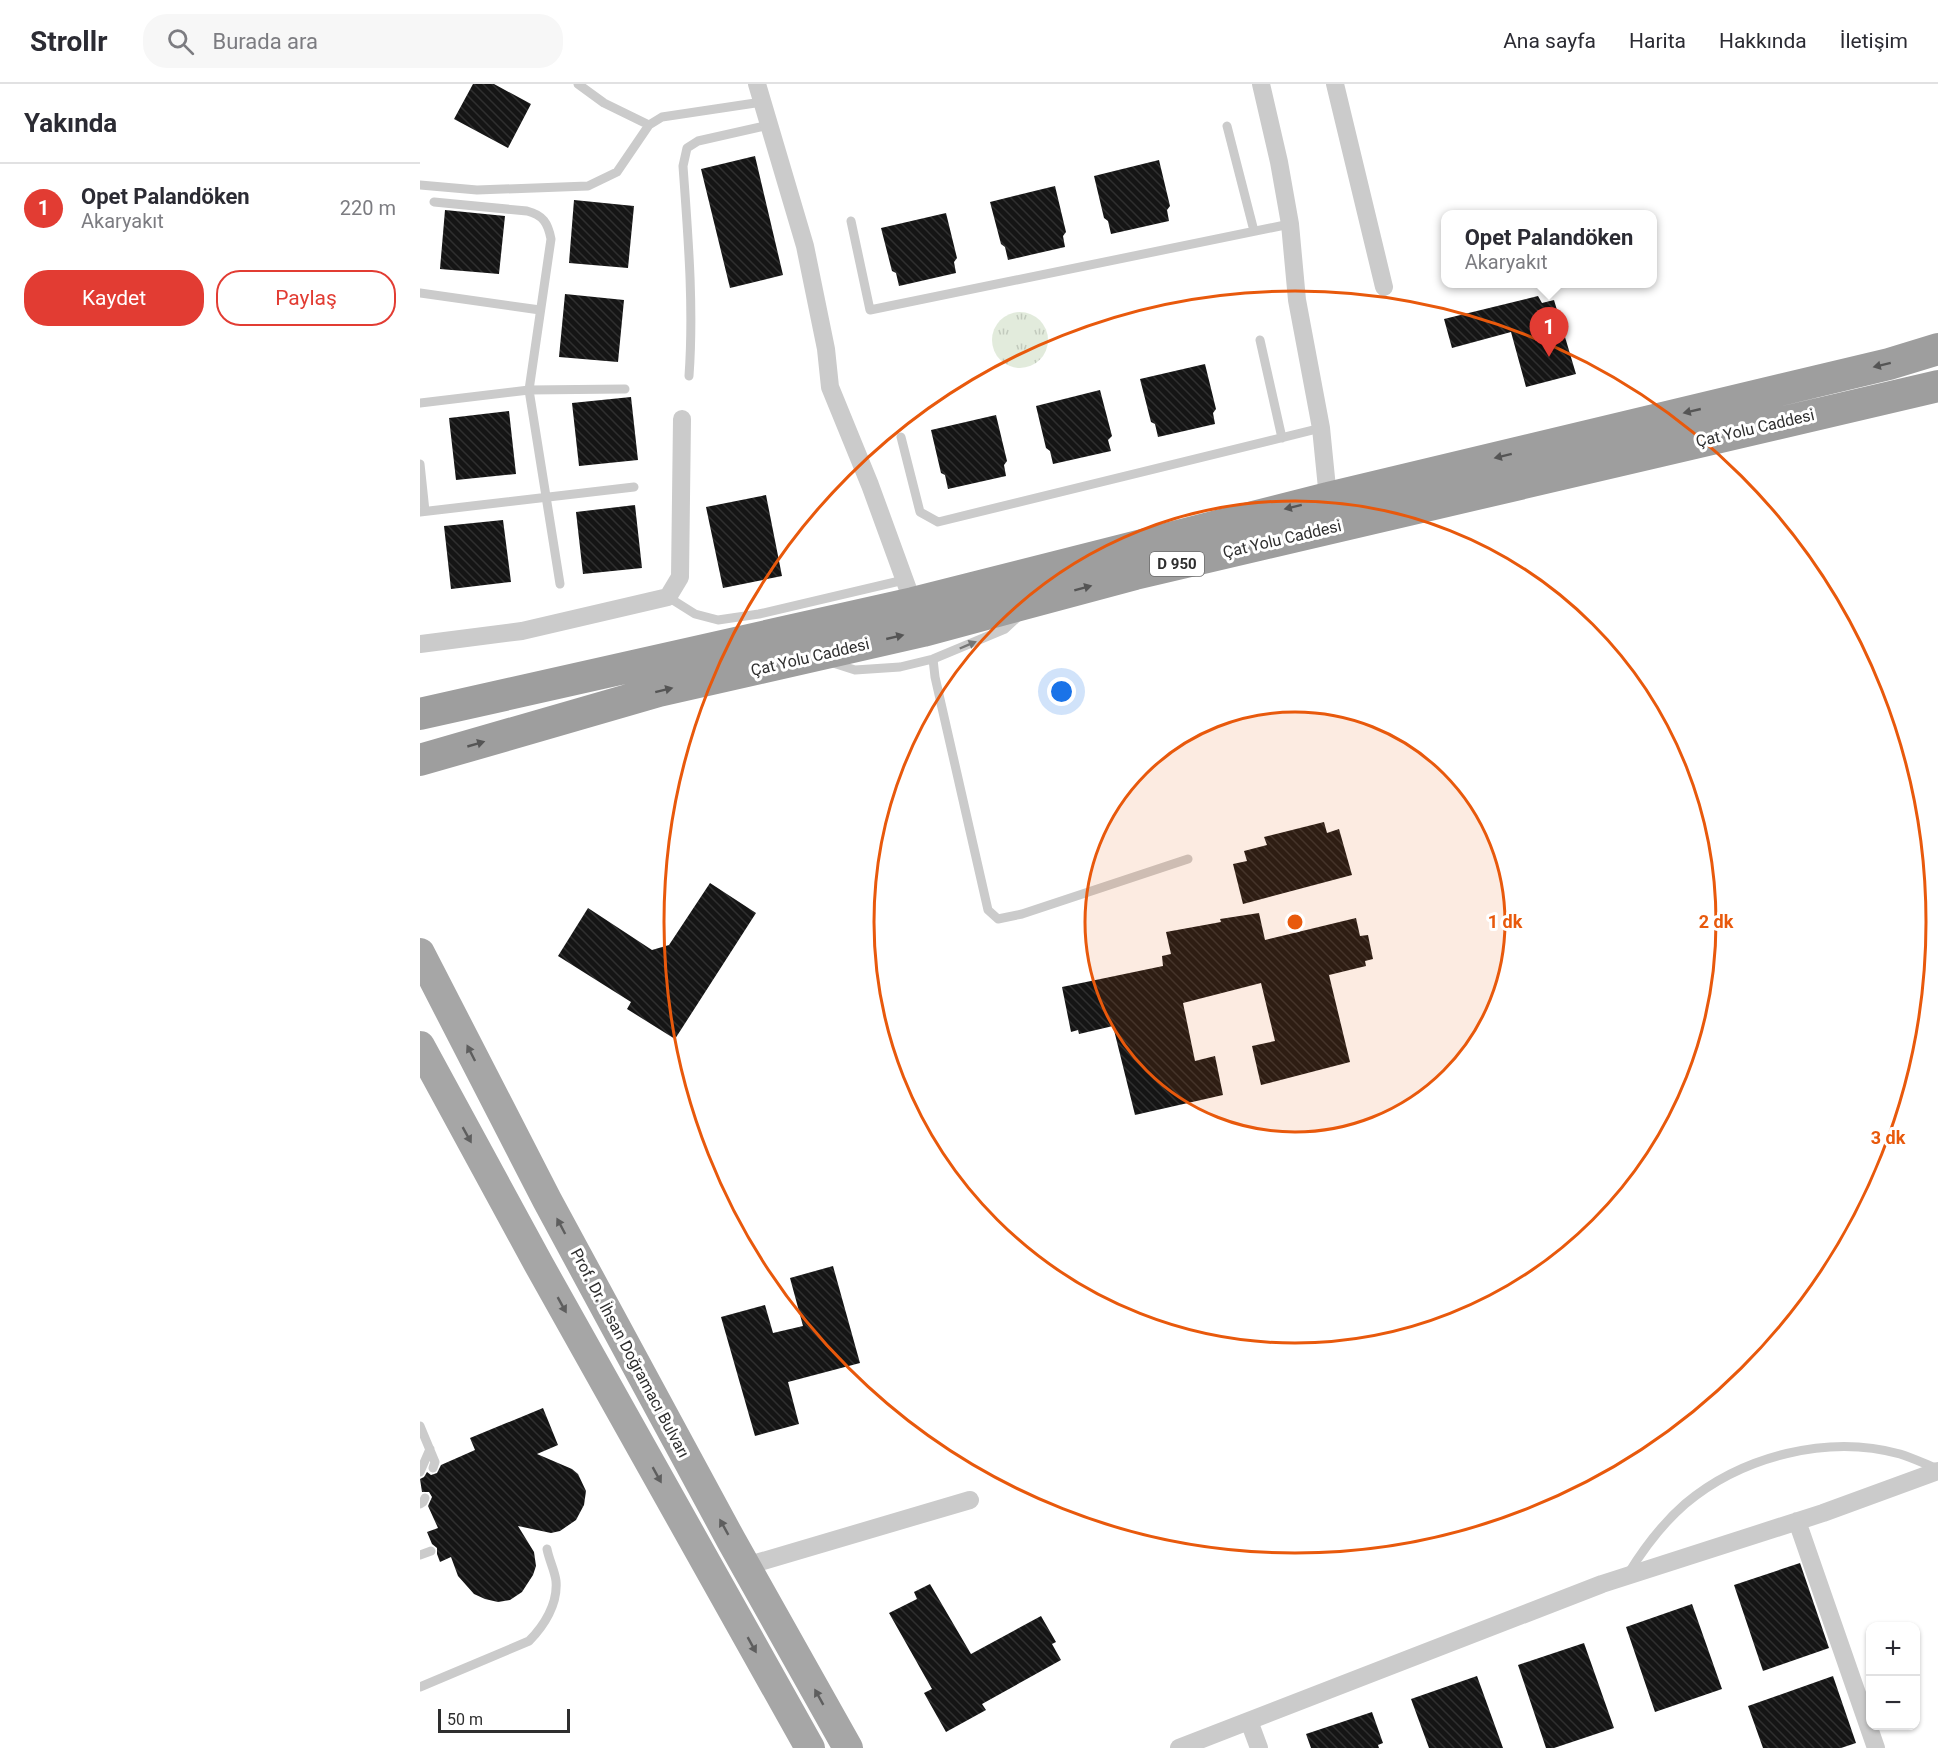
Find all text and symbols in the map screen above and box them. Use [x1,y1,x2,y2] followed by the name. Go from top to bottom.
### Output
[143,14,563,68] search box
[30,25,107,58] text: Strollr
[164,25,197,58] icon: search
[212,29,318,54] text: Burada ara
[1503,29,1596,53] text: Ana sayfa
[1629,29,1686,53] text: Harita
[1719,29,1807,53] text: Hakkında
[1840,29,1908,53] text: İletişim
[24,108,117,138] text: Yakında
[81,184,250,209] text: Opet Palandöken
[38,196,49,220] text: 1
[340,196,396,220] text: 220 m
[81,209,164,233] text: Akaryakıt
[1441,210,1657,288] popup
[1465,225,1633,250] text: Opet Palandöken
[1465,250,1548,274] text: Akaryakıt
[24,270,204,326] button: Kaydet
[216,270,396,326] button: Paylaş
[1530,308,1568,357] pin: 1
[1873,361,1891,371] one-way arrow
[1694,405,1816,451] street label: Çat Yolu Caddesi
[1683,406,1701,416] one-way arrow
[1493,452,1512,462] one-way arrow
[1283,503,1301,512] one-way arrow
[1221,516,1343,562] street label: Çat Yolu Caddesi
[1150,552,1204,576] road number: D 950
[1074,582,1093,592] one-way arrow
[886,632,904,642] one-way arrow
[749,634,871,680] street label: Çat Yolu Caddesi
[959,639,977,649] one-way arrow
[1047,677,1076,706] your location
[655,685,673,695] one-way arrow
[467,738,485,748] one-way arrow
[1488,911,1523,932] text: 1 dk
[1699,911,1734,932] text: 2 dk
[1285,912,1305,932] centre of rings
[466,1044,476,1061] one-way arrow
[462,1126,472,1143] one-way arrow
[1871,1127,1906,1148] text: 3 dk
[556,1217,566,1234] one-way arrow
[567,1245,693,1461] street label: Prof. Dr. İhsan Doğramacı Bulvarı
[557,1297,567,1314] one-way arrow
[652,1467,662,1484] one-way arrow
[719,1518,729,1535] one-way arrow
[1866,1622,1920,1730] map controls
[1866,1622,1920,1676] button: +
[747,1637,757,1654] one-way arrow
[1866,1676,1920,1730] button: −
[814,1689,825,1705] one-way arrow
[438,1706,570,1734] scale bar
[447,1710,483,1729] text: 50 m

